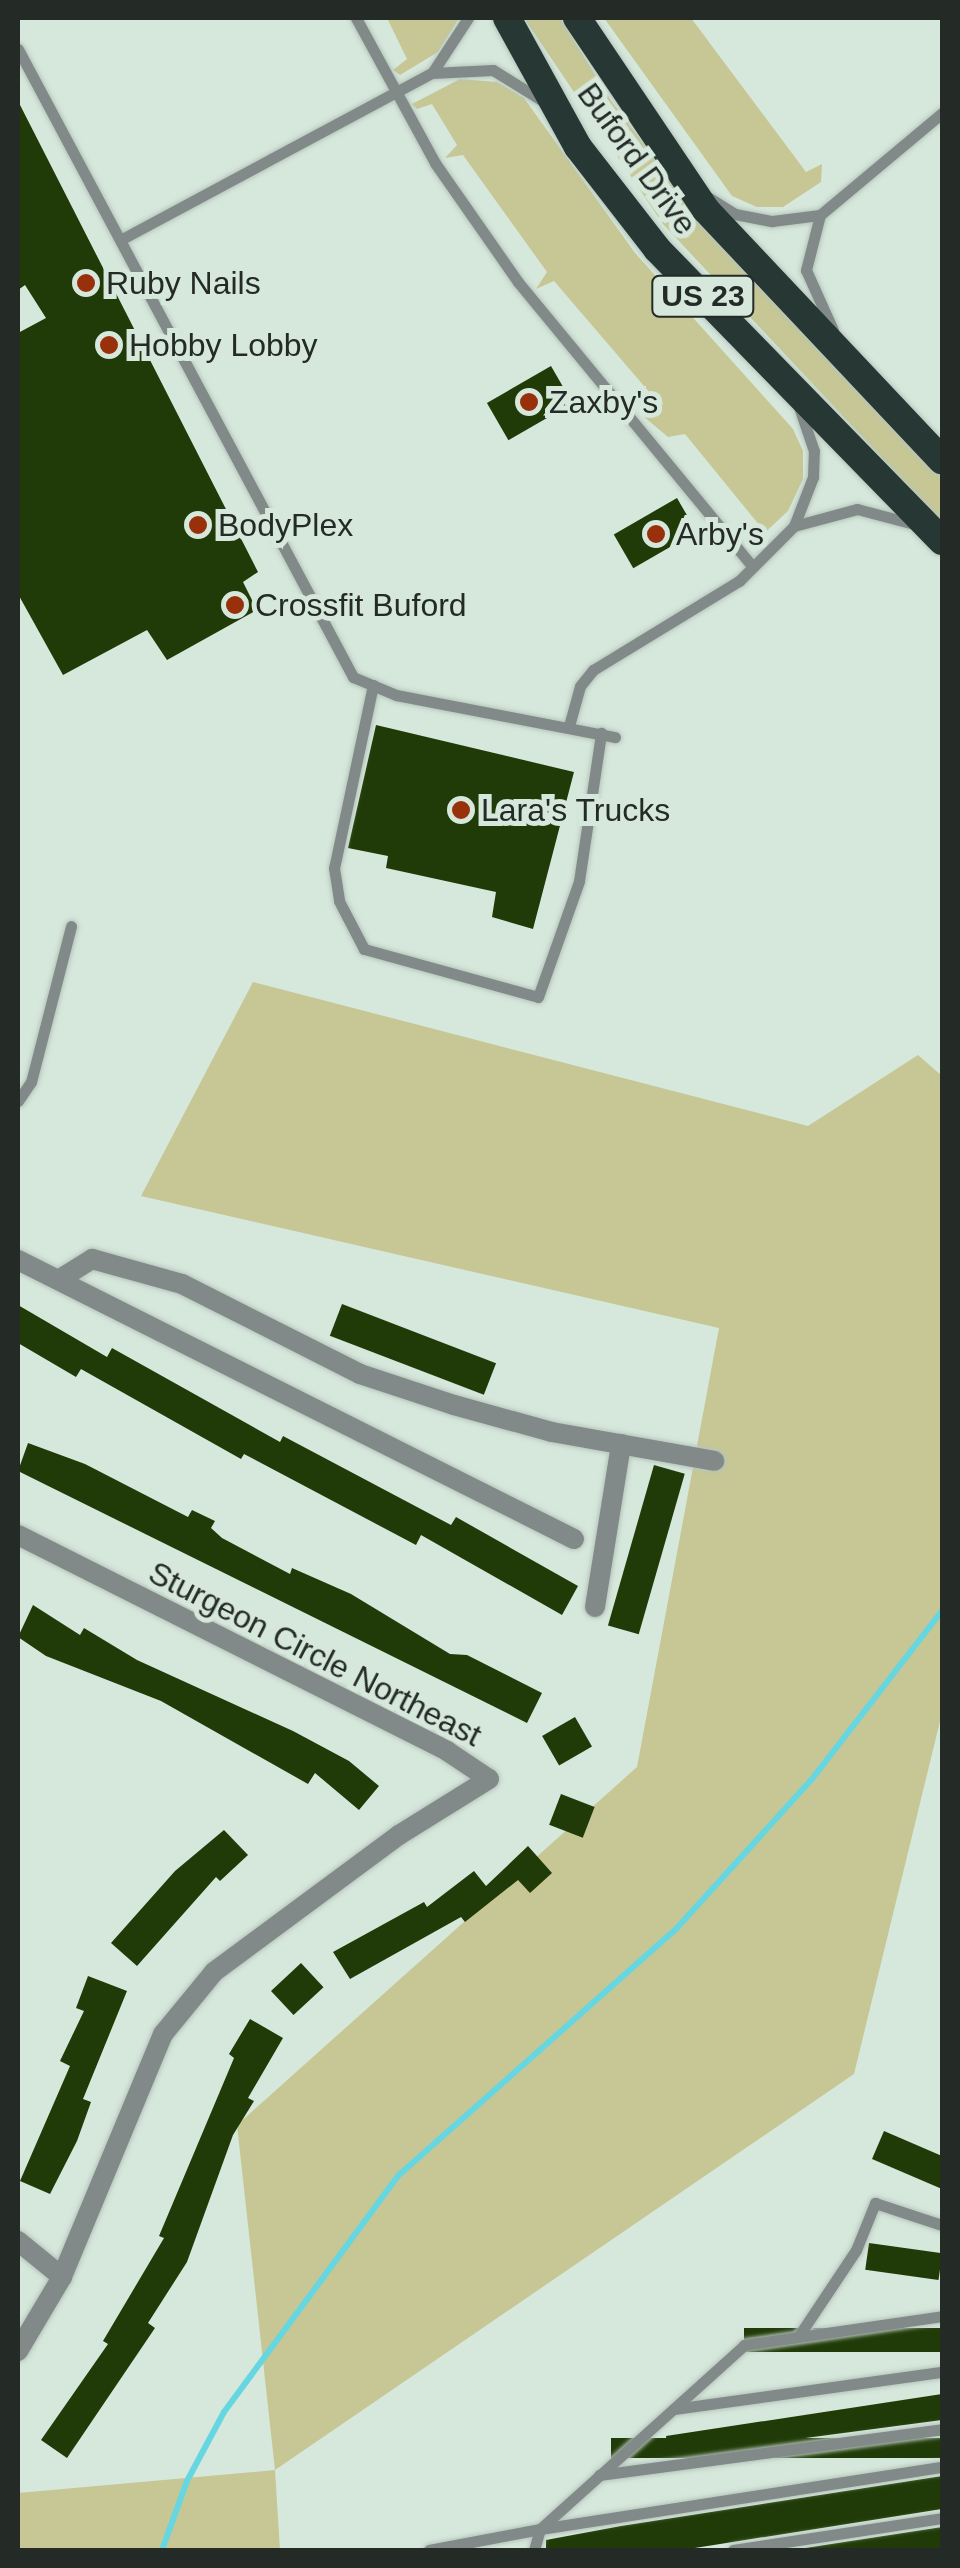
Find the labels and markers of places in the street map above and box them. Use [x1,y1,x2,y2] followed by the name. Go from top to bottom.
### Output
[106,264,261,302] place label: Ruby Nails
[75,272,97,294] marker: Ruby Nails
[129,326,318,364] place label: Hobby Lobby
[98,334,120,356] marker: Hobby Lobby
[549,383,658,421] place label: Zaxby's
[518,391,540,413] marker: Zaxby's
[218,506,353,544] place label: BodyPlex
[187,514,209,536] marker: BodyPlex
[676,515,764,553] place label: Arby's
[645,523,667,545] marker: Arby's
[255,586,467,624] place label: Crossfit Buford
[224,594,246,616] marker: Crossfit Buford
[481,791,671,829] place label: Lara's Trucks
[450,799,472,821] marker: Lara's Trucks

